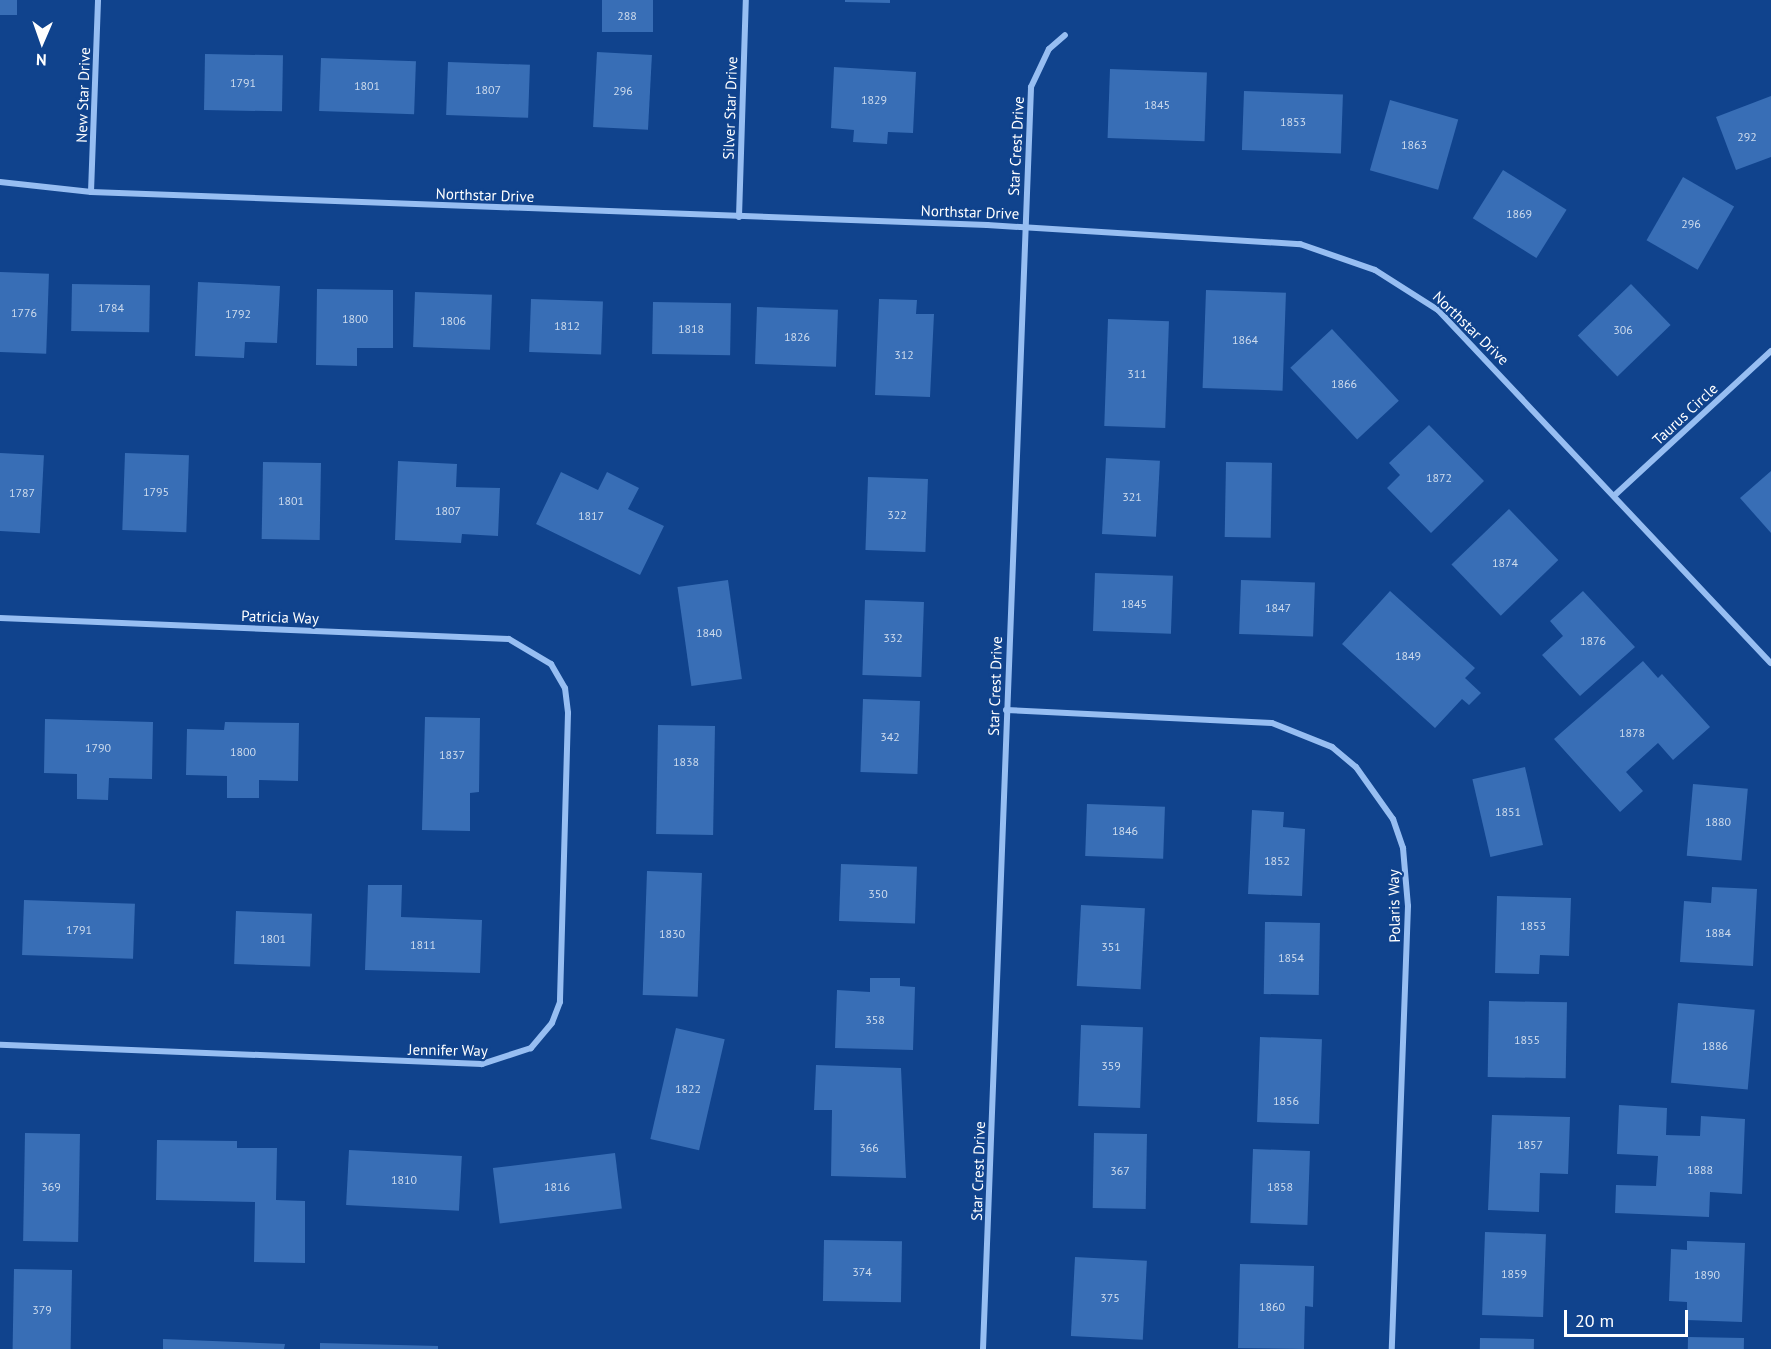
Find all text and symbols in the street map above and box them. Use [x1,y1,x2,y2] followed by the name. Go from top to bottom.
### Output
[617,9,637,23] house number: 288
[12,12,72,72] north arrow
[72,47,94,143] street label: New Star Drive
[36,50,47,70] text: N
[719,56,741,160] street label: Silver Star Drive
[230,76,256,90] house number: 1791
[354,79,380,93] house number: 1801
[475,83,501,97] house number: 1807
[613,84,633,98] house number: 296
[861,93,887,107] house number: 1829
[1004,96,1028,196] street label: Star Crest Drive
[1144,98,1170,112] house number: 1845
[1280,115,1306,129] house number: 1853
[1737,130,1757,144] house number: 292
[1401,138,1427,152] house number: 1863
[435,184,535,206] street label: Northstar Drive
[920,201,1020,223] street label: Northstar Drive
[1506,207,1532,221] house number: 1869
[1681,217,1701,231] house number: 296
[1429,287,1513,369] street label: Northstar Drive
[98,301,124,315] house number: 1784
[11,306,37,320] house number: 1776
[225,307,251,321] house number: 1792
[342,312,368,326] house number: 1800
[440,314,466,328] house number: 1806
[554,319,580,333] house number: 1812
[678,322,704,336] house number: 1818
[1613,323,1633,337] house number: 306
[784,330,810,344] house number: 1826
[1232,333,1258,347] house number: 1864
[894,348,914,362] house number: 312
[1127,367,1147,381] house number: 311
[1331,377,1357,391] house number: 1866
[1649,379,1721,449] street label: Taurus Circle
[1426,471,1452,485] house number: 1872
[143,485,169,499] house number: 1795
[9,486,35,500] house number: 1787
[1122,490,1142,504] house number: 321
[278,494,304,508] house number: 1801
[435,504,461,518] house number: 1807
[887,508,907,522] house number: 322
[578,509,604,523] house number: 1817
[1492,556,1518,570] house number: 1874
[1121,597,1147,611] house number: 1845
[1265,601,1291,615] house number: 1847
[241,607,319,627] street label: Patricia Way
[696,626,722,640] house number: 1840
[883,631,903,645] house number: 332
[1580,634,1606,648] house number: 1876
[984,636,1006,736] street label: Star Crest Drive
[1395,649,1421,663] house number: 1849
[1619,726,1645,740] house number: 1878
[880,730,900,744] house number: 342
[85,741,111,755] house number: 1790
[230,745,256,759] house number: 1800
[439,748,465,762] house number: 1837
[673,755,699,769] house number: 1838
[1495,805,1521,819] house number: 1851
[1705,815,1731,829] house number: 1880
[1112,824,1138,838] house number: 1846
[1264,854,1290,868] house number: 1852
[1384,869,1404,943] street label: Polaris Way
[868,887,888,901] house number: 350
[1520,919,1546,933] house number: 1853
[66,923,92,937] house number: 1791
[1705,926,1731,940] house number: 1884
[659,927,685,941] house number: 1830
[260,932,286,946] house number: 1801
[410,938,436,952] house number: 1811
[1101,940,1121,954] house number: 351
[1278,951,1304,965] house number: 1854
[865,1013,885,1027] house number: 358
[1514,1033,1540,1047] house number: 1855
[1702,1039,1728,1053] house number: 1886
[408,1040,488,1060] street label: Jennifer Way
[1101,1059,1121,1073] house number: 359
[675,1082,701,1096] house number: 1822
[1273,1094,1299,1108] house number: 1856
[967,1121,989,1221] street label: Star Crest Drive
[1517,1138,1543,1152] house number: 1857
[859,1141,879,1155] house number: 366
[1687,1163,1713,1177] house number: 1888
[1110,1164,1130,1178] house number: 367
[391,1173,417,1187] house number: 1810
[41,1180,61,1194] house number: 369
[544,1180,570,1194] house number: 1816
[1267,1180,1293,1194] house number: 1858
[852,1265,872,1279] house number: 374
[1501,1267,1527,1281] house number: 1859
[1694,1268,1720,1282] house number: 1890
[1100,1291,1120,1305] house number: 375
[1567,1298,1692,1336] scale bar
[1259,1300,1285,1314] house number: 1860
[32,1303,52,1317] house number: 379
[1575,1309,1614,1332] text: 20 m

